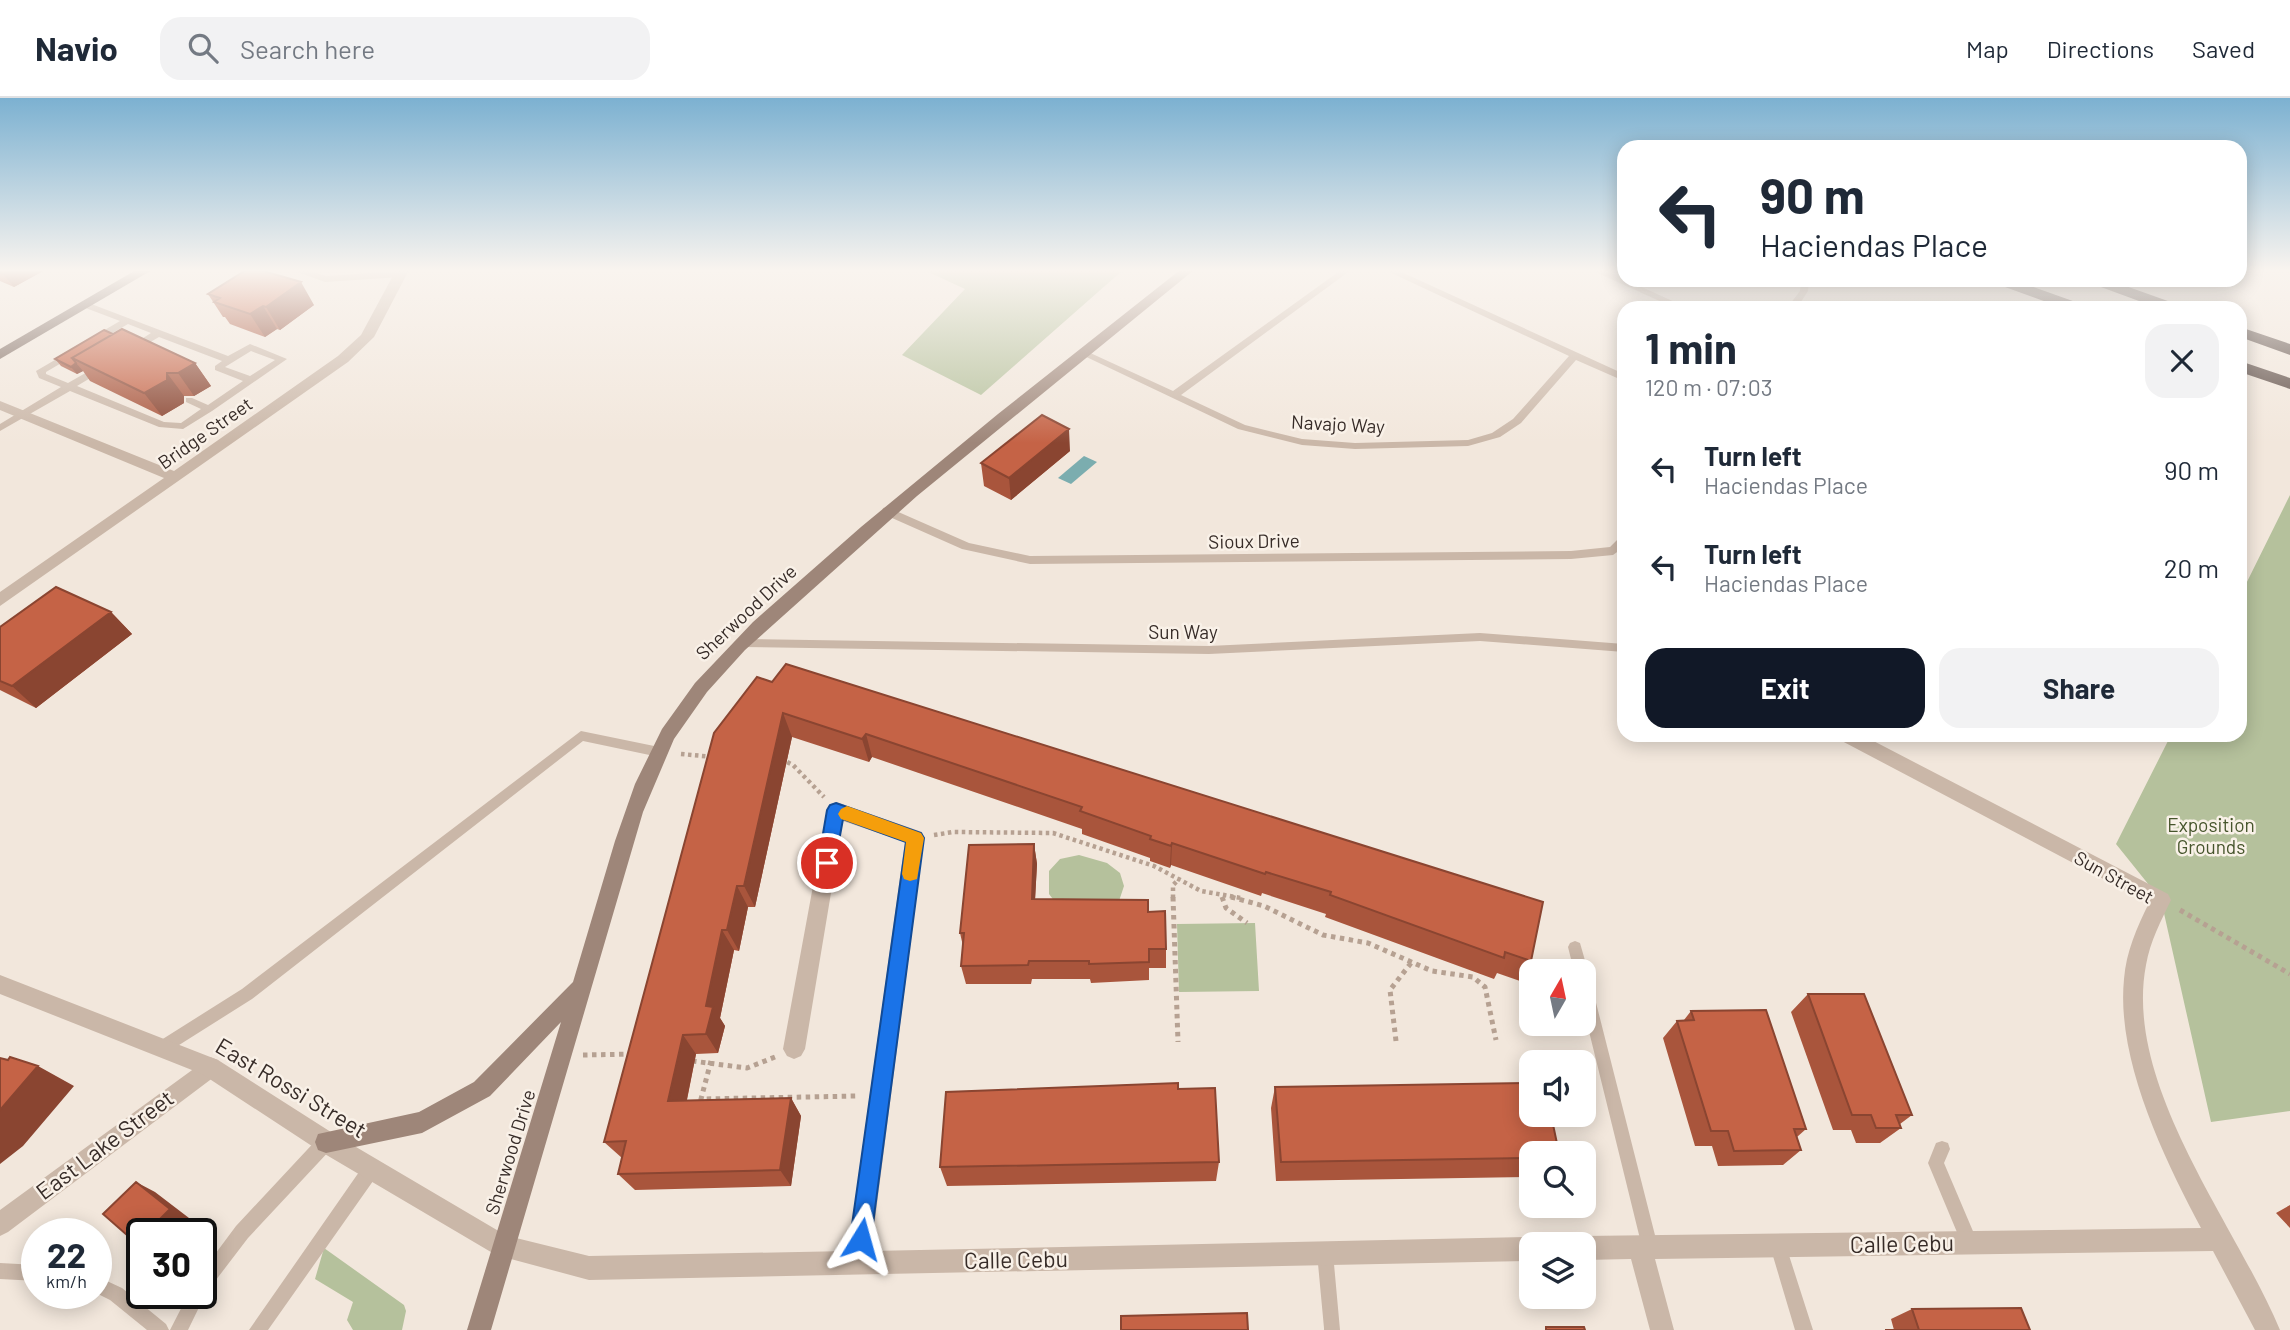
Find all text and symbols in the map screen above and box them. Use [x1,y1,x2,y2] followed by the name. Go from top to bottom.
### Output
[160,17,650,80] search box
[35,28,118,68] text: Navio
[184,29,222,67] icon: search
[240,33,375,64] text: Search here
[1966,34,2009,63] text: Map
[2047,34,2154,63] text: Directions
[2192,34,2255,63] text: Saved
[1760,165,1865,224] text: 90 m
[1645,168,1736,259] icon: left
[1760,225,1988,263] text: Haciendas Place
[1645,322,1737,372] text: 1 min
[2145,324,2219,398] button: close
[1645,373,1773,401] text: 120 m · 07:03
[153,392,256,474] street label: Bridge Street
[1291,410,1386,437] street label: Navajo Way
[1704,440,1802,471] text: Turn left
[1645,450,1683,488] icon: left
[2164,454,2219,485] text: 90 m
[1704,471,1868,499] text: Haciendas Place
[1208,528,1300,553] street label: Sioux Drive
[1704,538,1802,569] text: Turn left
[1645,548,1683,586] icon: left
[2164,552,2219,583] text: 20 m
[691,559,801,664] street label: Sherwood Drive
[1704,569,1868,597] text: Haciendas Place
[1148,620,1218,643] street label: Sun Way
[1645,648,1925,728] button: Exit
[1939,648,2219,728] button: Share
[2167,813,2255,858] park label: Exposition Grounds
[797,833,857,893] pin
[808,844,846,882] icon: arrive
[2071,845,2158,908] street label: Sun Street
[1519,959,1596,1036] north arrow
[1519,959,1596,1309] map controls
[211,1031,372,1143] street label: East Rossi Street
[1519,1050,1596,1127] button: sound
[30,1083,179,1205] street label: East Lake Street
[480,1087,539,1217] street label: Sherwood Drive
[1519,1141,1596,1218] button: search
[824,1202,898,1276] position arrow
[126,1218,217,1309] speed limit sign: 30
[1850,1228,1954,1258] street label: Calle Cebu
[1519,1232,1596,1309] button: layers
[47,1233,86,1275] text: 22
[964,1244,1068,1274] street label: Calle Cebu
[46,1270,87,1292] text: km/h

